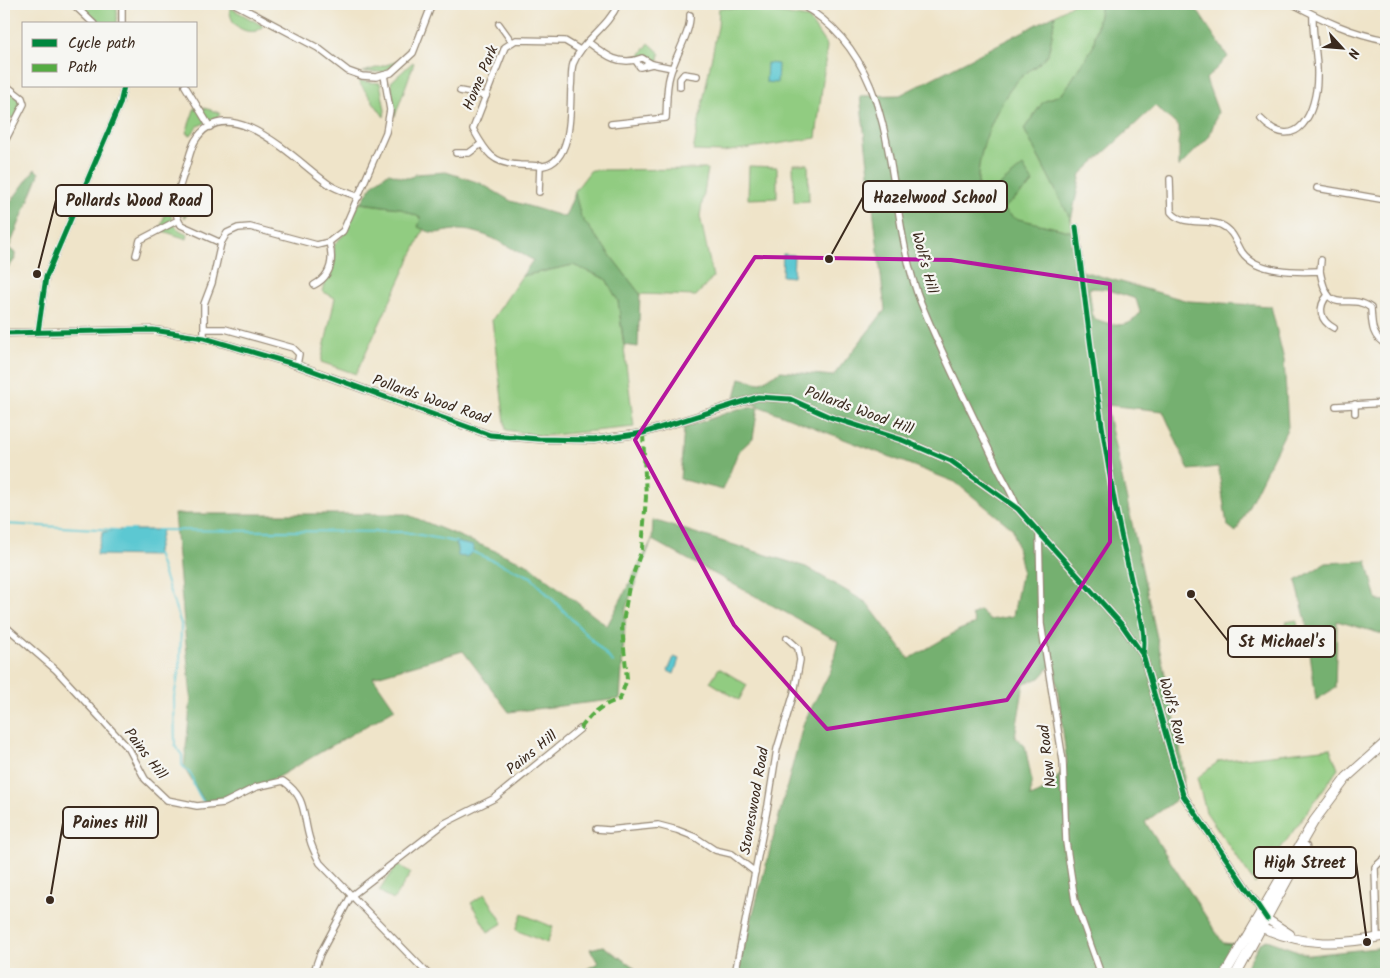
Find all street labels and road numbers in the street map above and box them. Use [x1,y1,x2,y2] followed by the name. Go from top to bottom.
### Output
[457,41,506,114] street label: Home Park
[904,229,944,297] street label: Wolf's Hill
[369,369,494,432] street label: Pollards Wood Road
[801,380,917,442] street label: Pollards Wood Hill
[1152,675,1193,748] street label: Wolf's Row
[117,723,173,785] street label: Pains Hill
[1032,723,1064,789] street label: New Road
[501,725,563,781] street label: Pains Hill
[734,745,776,857] street label: Stoneswood Road

